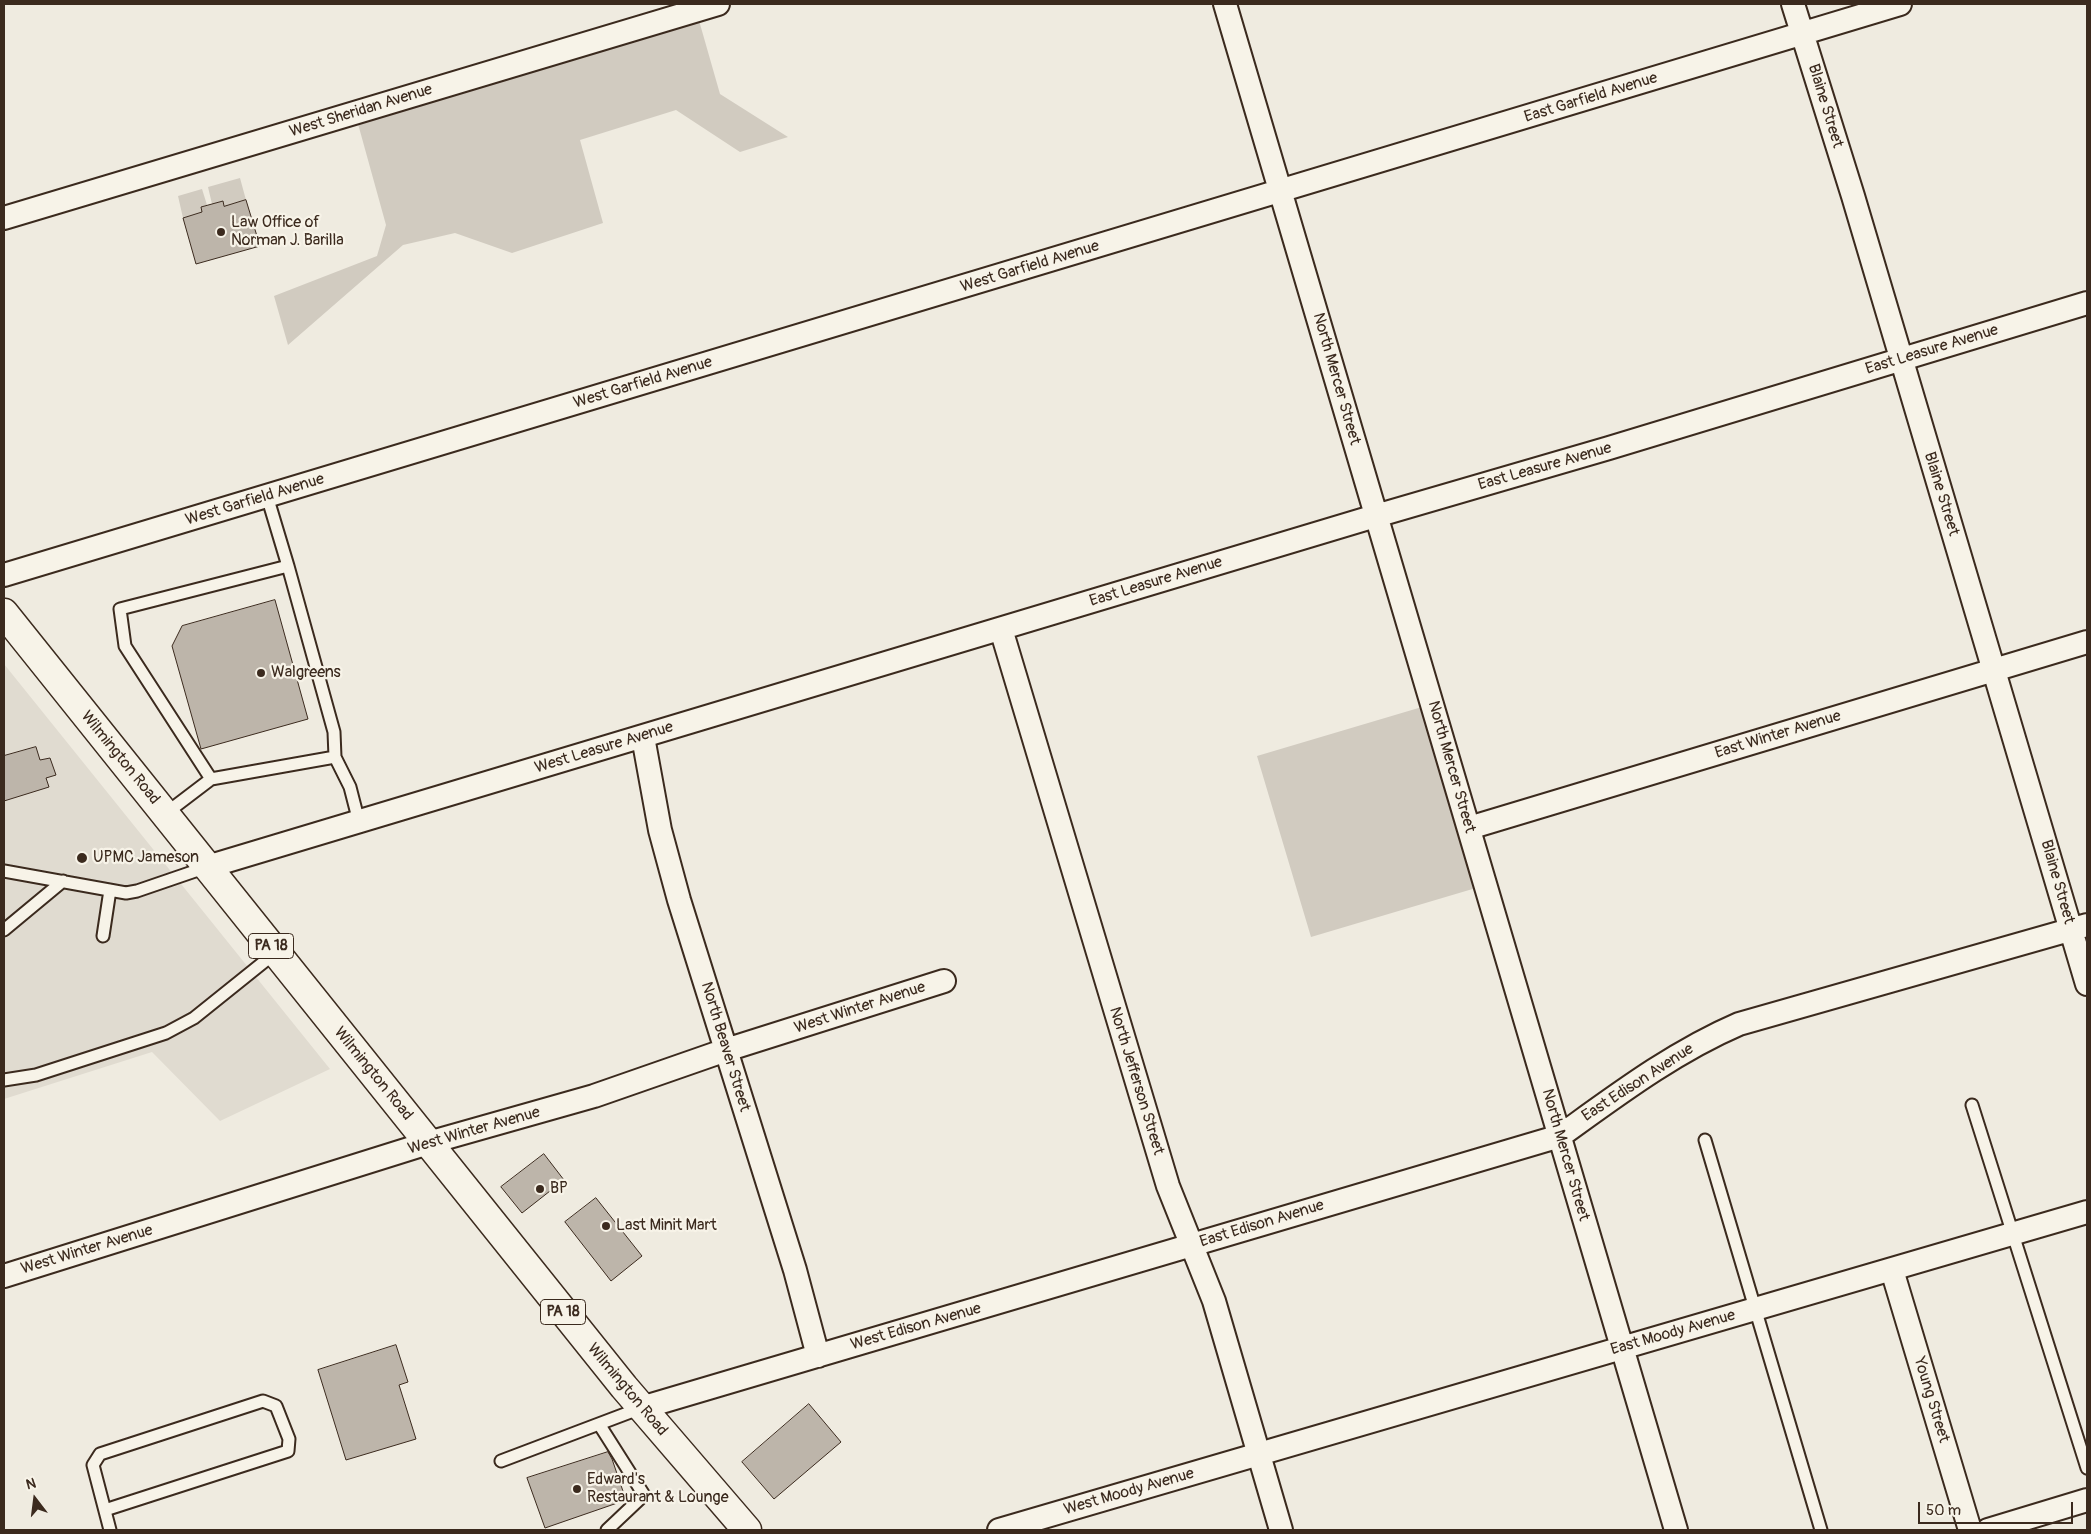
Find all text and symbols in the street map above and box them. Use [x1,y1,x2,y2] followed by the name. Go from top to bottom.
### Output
[1803,62,1847,150] street label: Blaine Street
[1522,69,1660,127] street label: East Garfield Avenue
[287,80,435,142] street label: West Sheridan Avenue
[231,213,344,251] place label: Law Office of Norman J. Barilla
[215,226,227,238] marker: Law Office of Norman J. Barilla
[958,237,1102,297] street label: West Garfield Avenue
[1308,311,1364,447] street label: North Mercer Street
[1863,321,2001,379] street label: East Leasure Avenue
[571,353,715,413] street label: West Garfield Avenue
[1476,439,1614,495] street label: East Leasure Avenue
[1919,450,1963,538] street label: Blaine Street
[183,470,327,530] street label: West Garfield Avenue
[1087,553,1225,611] street label: East Leasure Avenue
[271,663,341,683] place label: Walgreens
[255,667,267,679] marker: Walgreens
[1423,699,1479,835] street label: North Mercer Street
[76,707,164,809] street label: Wilmington Road
[1713,707,1843,763] street label: East Winter Avenue
[532,718,676,778] street label: West Leasure Avenue
[2036,838,2078,926] street label: Blaine Street
[93,848,199,868] place label: UPMC Jameson
[75,851,89,865] marker: UPMC Jameson
[248,934,294,958] road number: PA 18
[792,978,928,1038] street label: West Winter Avenue
[696,980,754,1114] street label: North Beaver Street
[1104,1005,1168,1157] street label: North Jefferson Street
[329,1023,417,1125] street label: Wilmington Road
[1579,1040,1697,1126] street label: East Edison Avenue
[1537,1087,1593,1223] street label: North Mercer Street
[406,1103,542,1159] street label: West Winter Avenue
[550,1179,568,1199] place label: BP
[534,1183,546,1195] marker: BP
[1197,1196,1327,1252] street label: East Edison Avenue
[616,1216,717,1236] place label: Last Minit Mart
[600,1220,612,1232] marker: Last Minit Mart
[19,1221,155,1279] street label: West Winter Avenue
[849,1299,983,1355] street label: West Edison Avenue
[540,1300,586,1324] road number: PA 18
[1608,1306,1738,1360] street label: East Moody Avenue
[583,1340,671,1440] street label: Wilmington Road
[1909,1355,1953,1445] street label: Young Street
[1062,1464,1196,1520] street label: West Moody Avenue
[587,1470,729,1508] place label: Edward's Restaurant & Lounge
[10,1474,60,1524] north arrow
[24,1475,38,1493] text: N
[571,1483,583,1495] marker: Edward's Restaurant & Lounge
[1921,1492,2076,1524] scale bar
[1926,1501,1961,1520] text: 50 m

